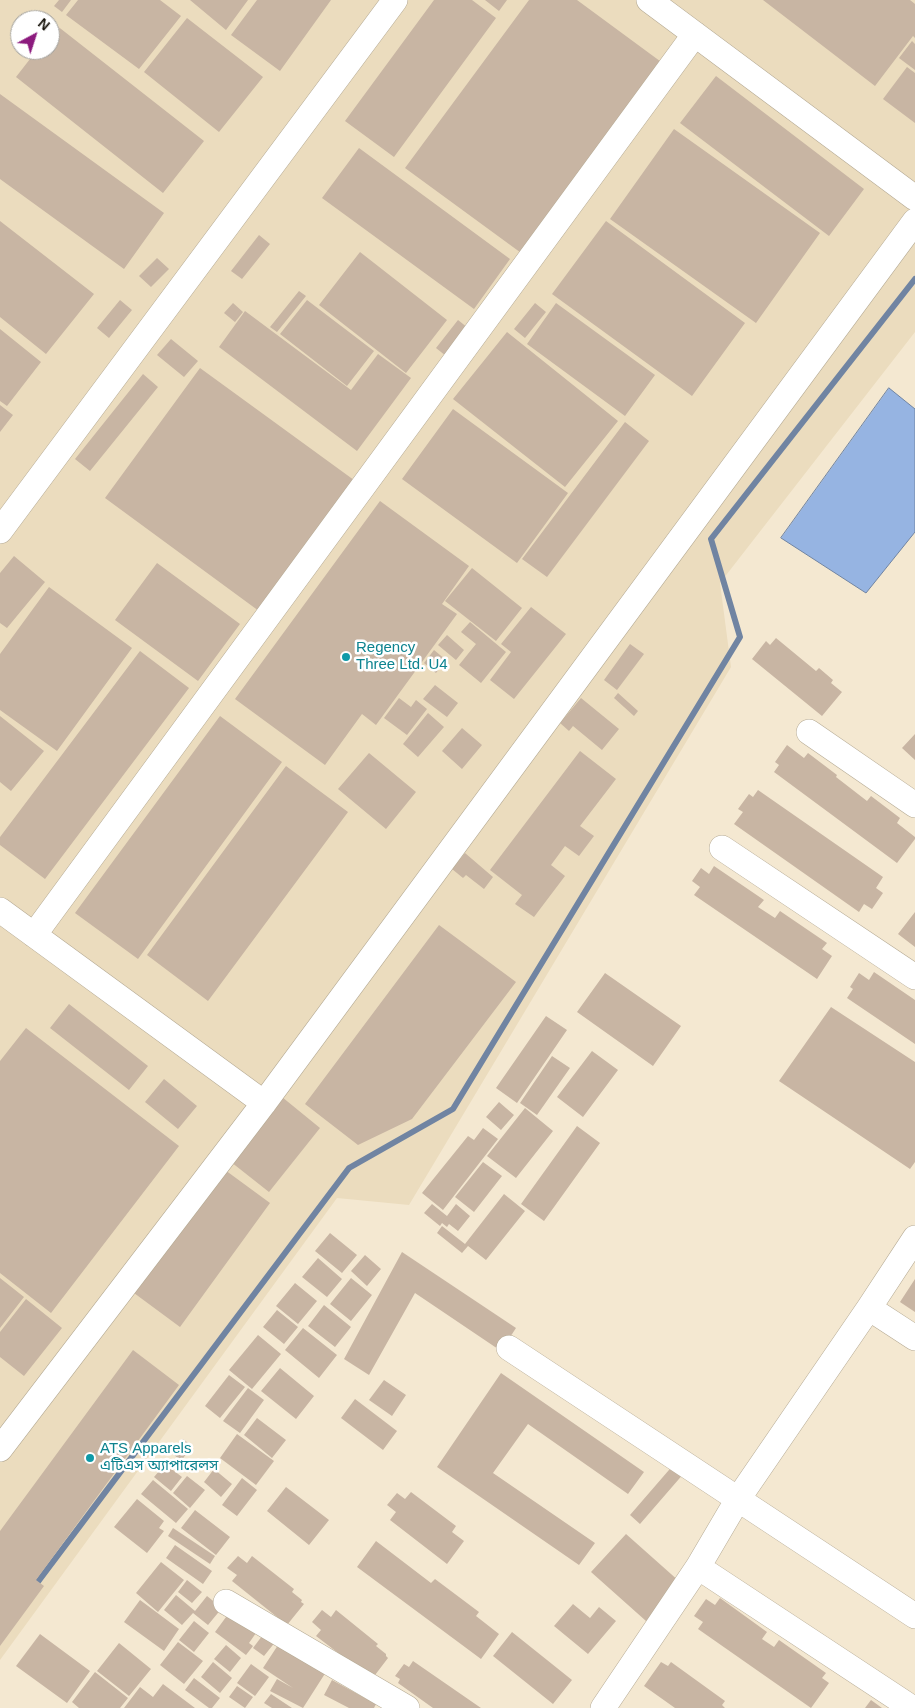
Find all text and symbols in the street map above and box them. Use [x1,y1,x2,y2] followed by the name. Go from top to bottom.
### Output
[10,10,60,60] north arrow
[35,15,53,34] text: N
[356,639,448,674] place label: Regency Three Ltd. U4
[340,651,352,663] marker: Regency Three Ltd. U4
[100,1440,218,1475] place label: ATS Apparels এটিএস অ্যাপারেলস
[84,1452,96,1464] marker: ATS Apparels এটিএস অ্যাপারেলস

